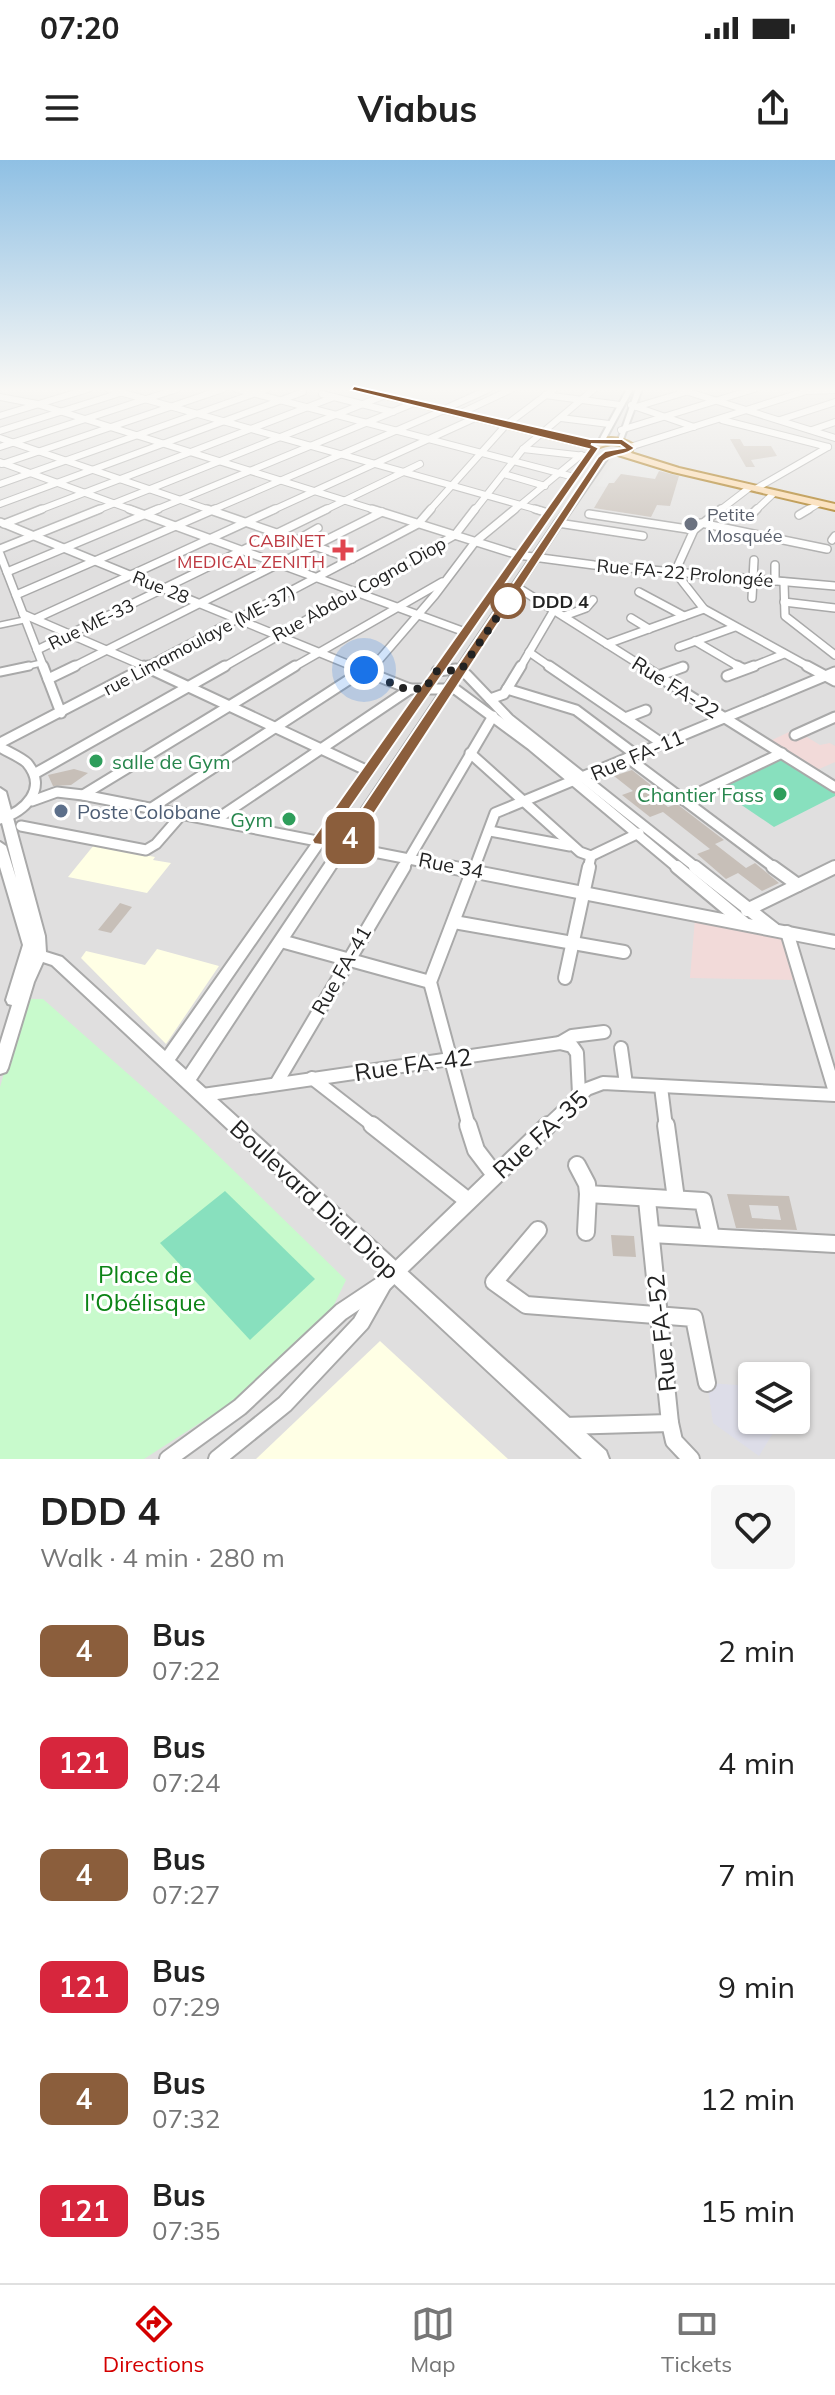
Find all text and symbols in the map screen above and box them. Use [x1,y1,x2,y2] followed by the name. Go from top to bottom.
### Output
[40,9,119,47] text: 07:20
[40,86,84,130] icon: menu
[358,86,477,131] text: Viabus
[751,86,795,130] icon: share
[707,503,782,547] place label: Petite Mosquée
[682,515,700,533] marker: Petite Mosquée
[177,529,325,573] place label: CABINET MEDICAL ZENITH
[268,532,450,646] street label: Rue Abdou Cogna Diop
[332,539,354,561] marker: CABINET MEDICAL ZENITH
[596,554,774,592] street label: Rue FA-22 Prolongée
[129,565,193,609] street label: Rue 28
[99,580,299,700] street label: rue Limamoulaye (ME-37)
[491,584,525,618] marker: DDD 4
[532,590,589,613] place label: DDD 4
[44,593,138,655] street label: Rue ME-33
[344,650,384,690] your location
[628,650,724,724] street label: Rue FA-22
[587,724,687,786] street label: Rue FA-11
[112,749,230,774] place label: salle de Gym
[87,752,105,770] marker: salle de Gym
[637,782,764,807] place label: Chantier Fass
[771,785,789,803] marker: Chantier Fass
[77,799,221,824] place label: Poste Colobane
[52,802,70,820] marker: Poste Colobane
[230,807,273,832] place label: Gym
[280,810,298,828] marker: Gym
[324,812,376,864] line badge: 4
[342,820,358,855] text: 4
[416,846,486,884] street label: Rue 34
[306,921,376,1019] street label: Rue FA-41
[352,1041,474,1087] street label: Rue FA-42
[486,1083,594,1185] street label: Rue FA-35
[224,1113,406,1285] street label: Boulevard Dial Diop
[84,1259,206,1317] park label: Place de l'Obélisque
[640,1273,682,1393] street label: Rue FA-52
[738,1362,810,1434] map controls
[738,1362,810,1434] button: layers
[711,1485,795,1569] button: heart
[40,1487,160,1535] text: DDD 4
[40,1541,285,1574] text: Walk · 4 min · 280 m
[152,1616,206,1654] text: Bus
[718,1632,795,1670] text: 2 min
[76,1633,92,1668] text: 4
[152,1654,220,1687] text: 07:22
[152,1728,206,1766] text: Bus
[718,1744,795,1782] text: 4 min
[59,1745,109,1780] text: 121
[152,1766,220,1799] text: 07:24
[152,1840,206,1878] text: Bus
[718,1856,795,1894] text: 7 min
[76,1857,92,1892] text: 4
[152,1878,220,1911] text: 07:27
[152,1952,206,1990] text: Bus
[718,1968,795,2006] text: 9 min
[59,1969,109,2004] text: 121
[152,1990,220,2023] text: 07:29
[152,2064,206,2102] text: Bus
[700,2080,795,2118] text: 12 min
[76,2081,92,2116] text: 4
[152,2102,220,2135] text: 07:32
[152,2176,206,2214] text: Bus
[700,2192,795,2230] text: 15 min
[59,2193,109,2228] text: 121
[152,2214,220,2247] text: 07:35
[103,2302,205,2378] tab: Directions
[410,2302,455,2378] tab: Map
[661,2302,732,2378] tab: Tickets

